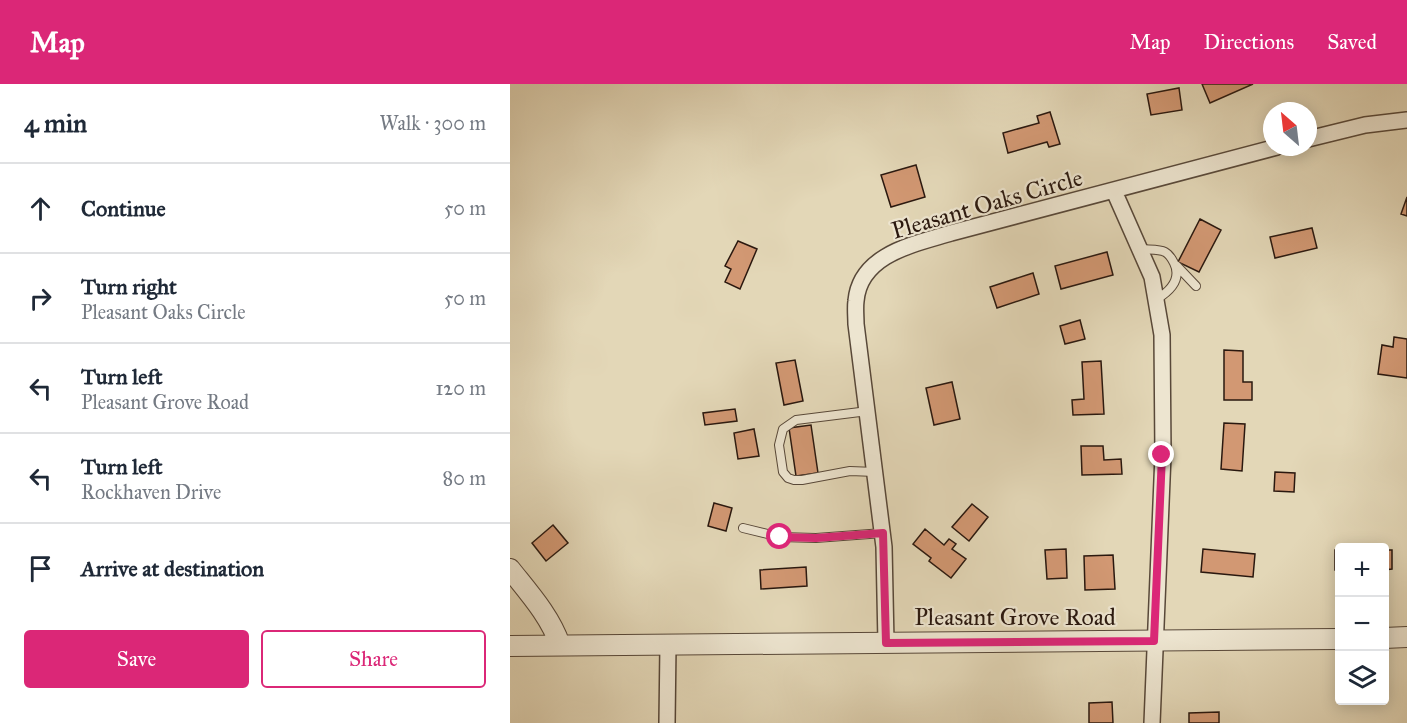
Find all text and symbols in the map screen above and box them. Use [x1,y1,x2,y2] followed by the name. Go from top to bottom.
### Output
[30,25,85,60] text: Map
[1130,29,1171,55] text: Map
[1204,29,1294,55] text: Directions
[1327,29,1377,55] text: Saved
[1263,102,1317,156] north arrow
[24,107,87,139] text: 4 min
[379,111,486,135] text: Walk · 300 m
[888,162,1086,246] street label: Pleasant Oaks Circle
[24,192,57,225] icon: ahead
[81,195,166,222] text: Continue
[444,196,486,220] text: 50 m
[81,273,177,300] text: Turn right
[24,282,57,315] icon: right
[444,286,486,310] text: 50 m
[81,300,246,324] text: Pleasant Oaks Circle
[81,363,163,390] text: Turn left
[24,372,57,405] icon: left
[435,376,486,400] text: 120 m
[81,390,249,414] text: Pleasant Grove Road
[1148,441,1174,467] route end
[81,453,163,480] text: Turn left
[24,462,57,495] icon: left
[443,466,486,490] text: 80 m
[81,480,221,504] text: Rockhaven Drive
[766,523,792,549] route start
[1335,543,1389,705] map controls
[1335,543,1389,597] button: +
[24,552,57,585] icon: arrive
[81,555,264,582] text: Arrive at destination
[1335,597,1389,651] button: −
[914,602,1116,632] street label: Pleasant Grove Road
[24,630,249,688] button: Save
[261,630,486,688] button: Share
[1335,651,1389,705] button: layers

